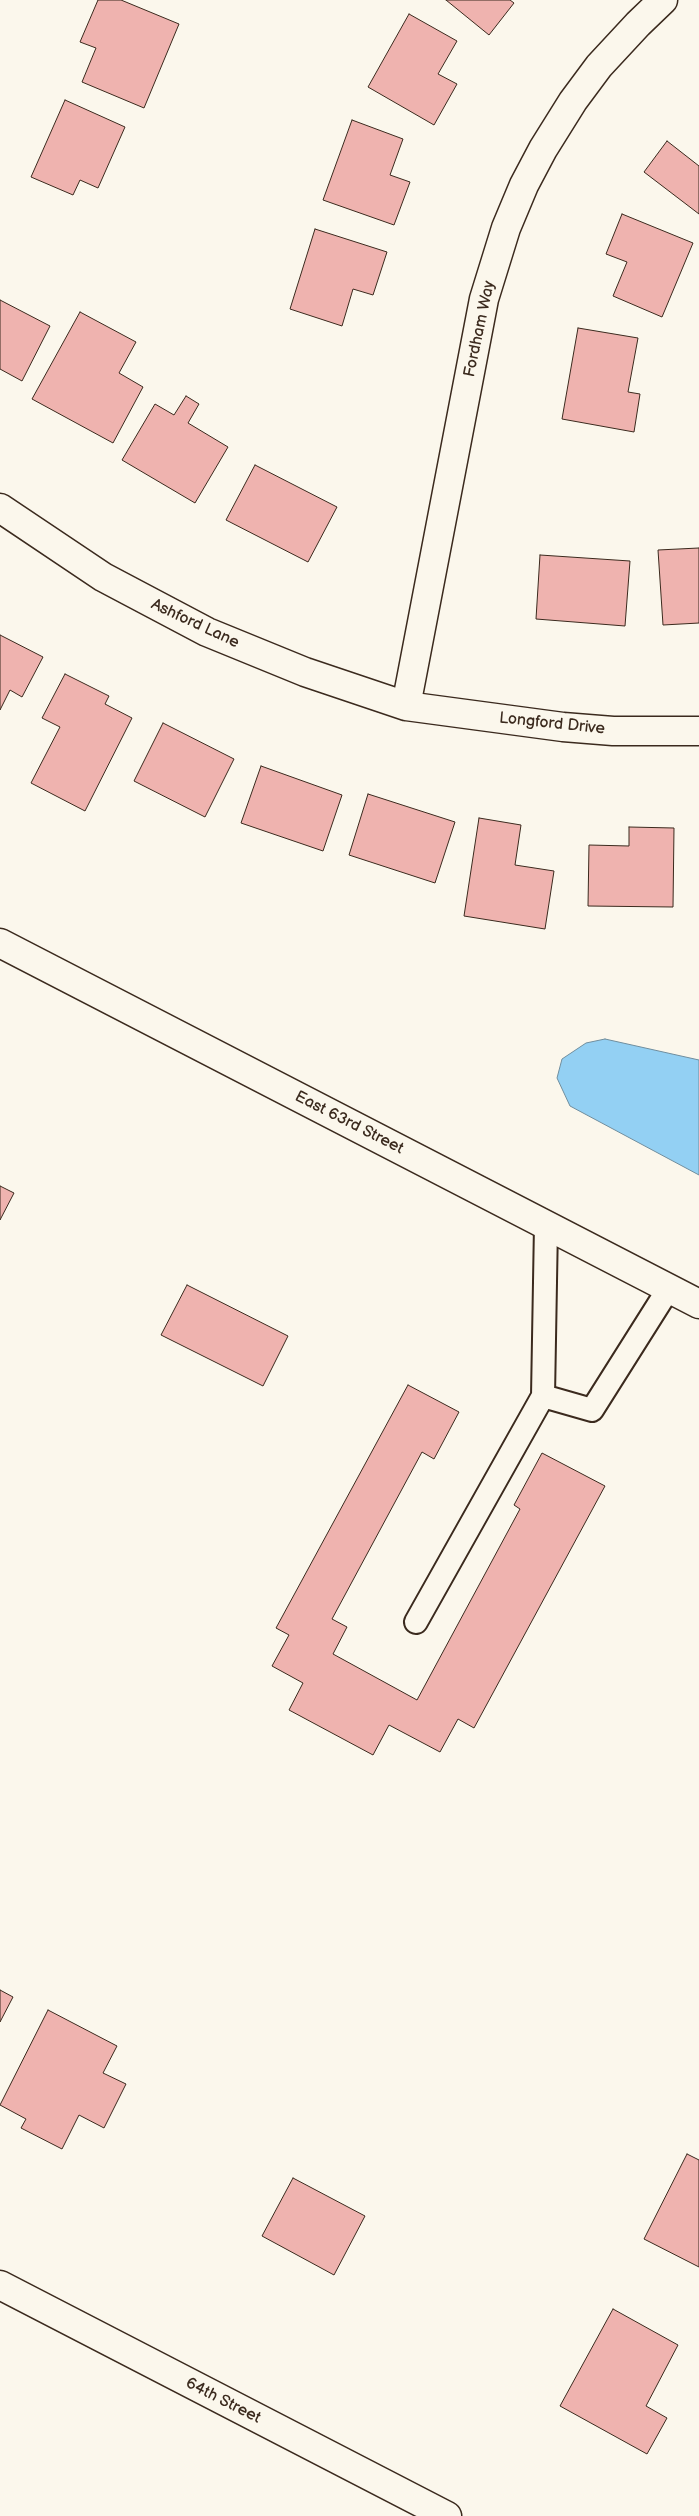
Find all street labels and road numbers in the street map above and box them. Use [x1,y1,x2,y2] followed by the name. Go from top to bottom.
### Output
[460,279,500,379] street label: Fordham Way
[148,595,242,653] street label: Ashford Lane
[498,709,606,739] street label: Longford Drive
[292,1087,406,1159] street label: East 63rd Street
[182,2374,264,2428] street label: 64th Street

